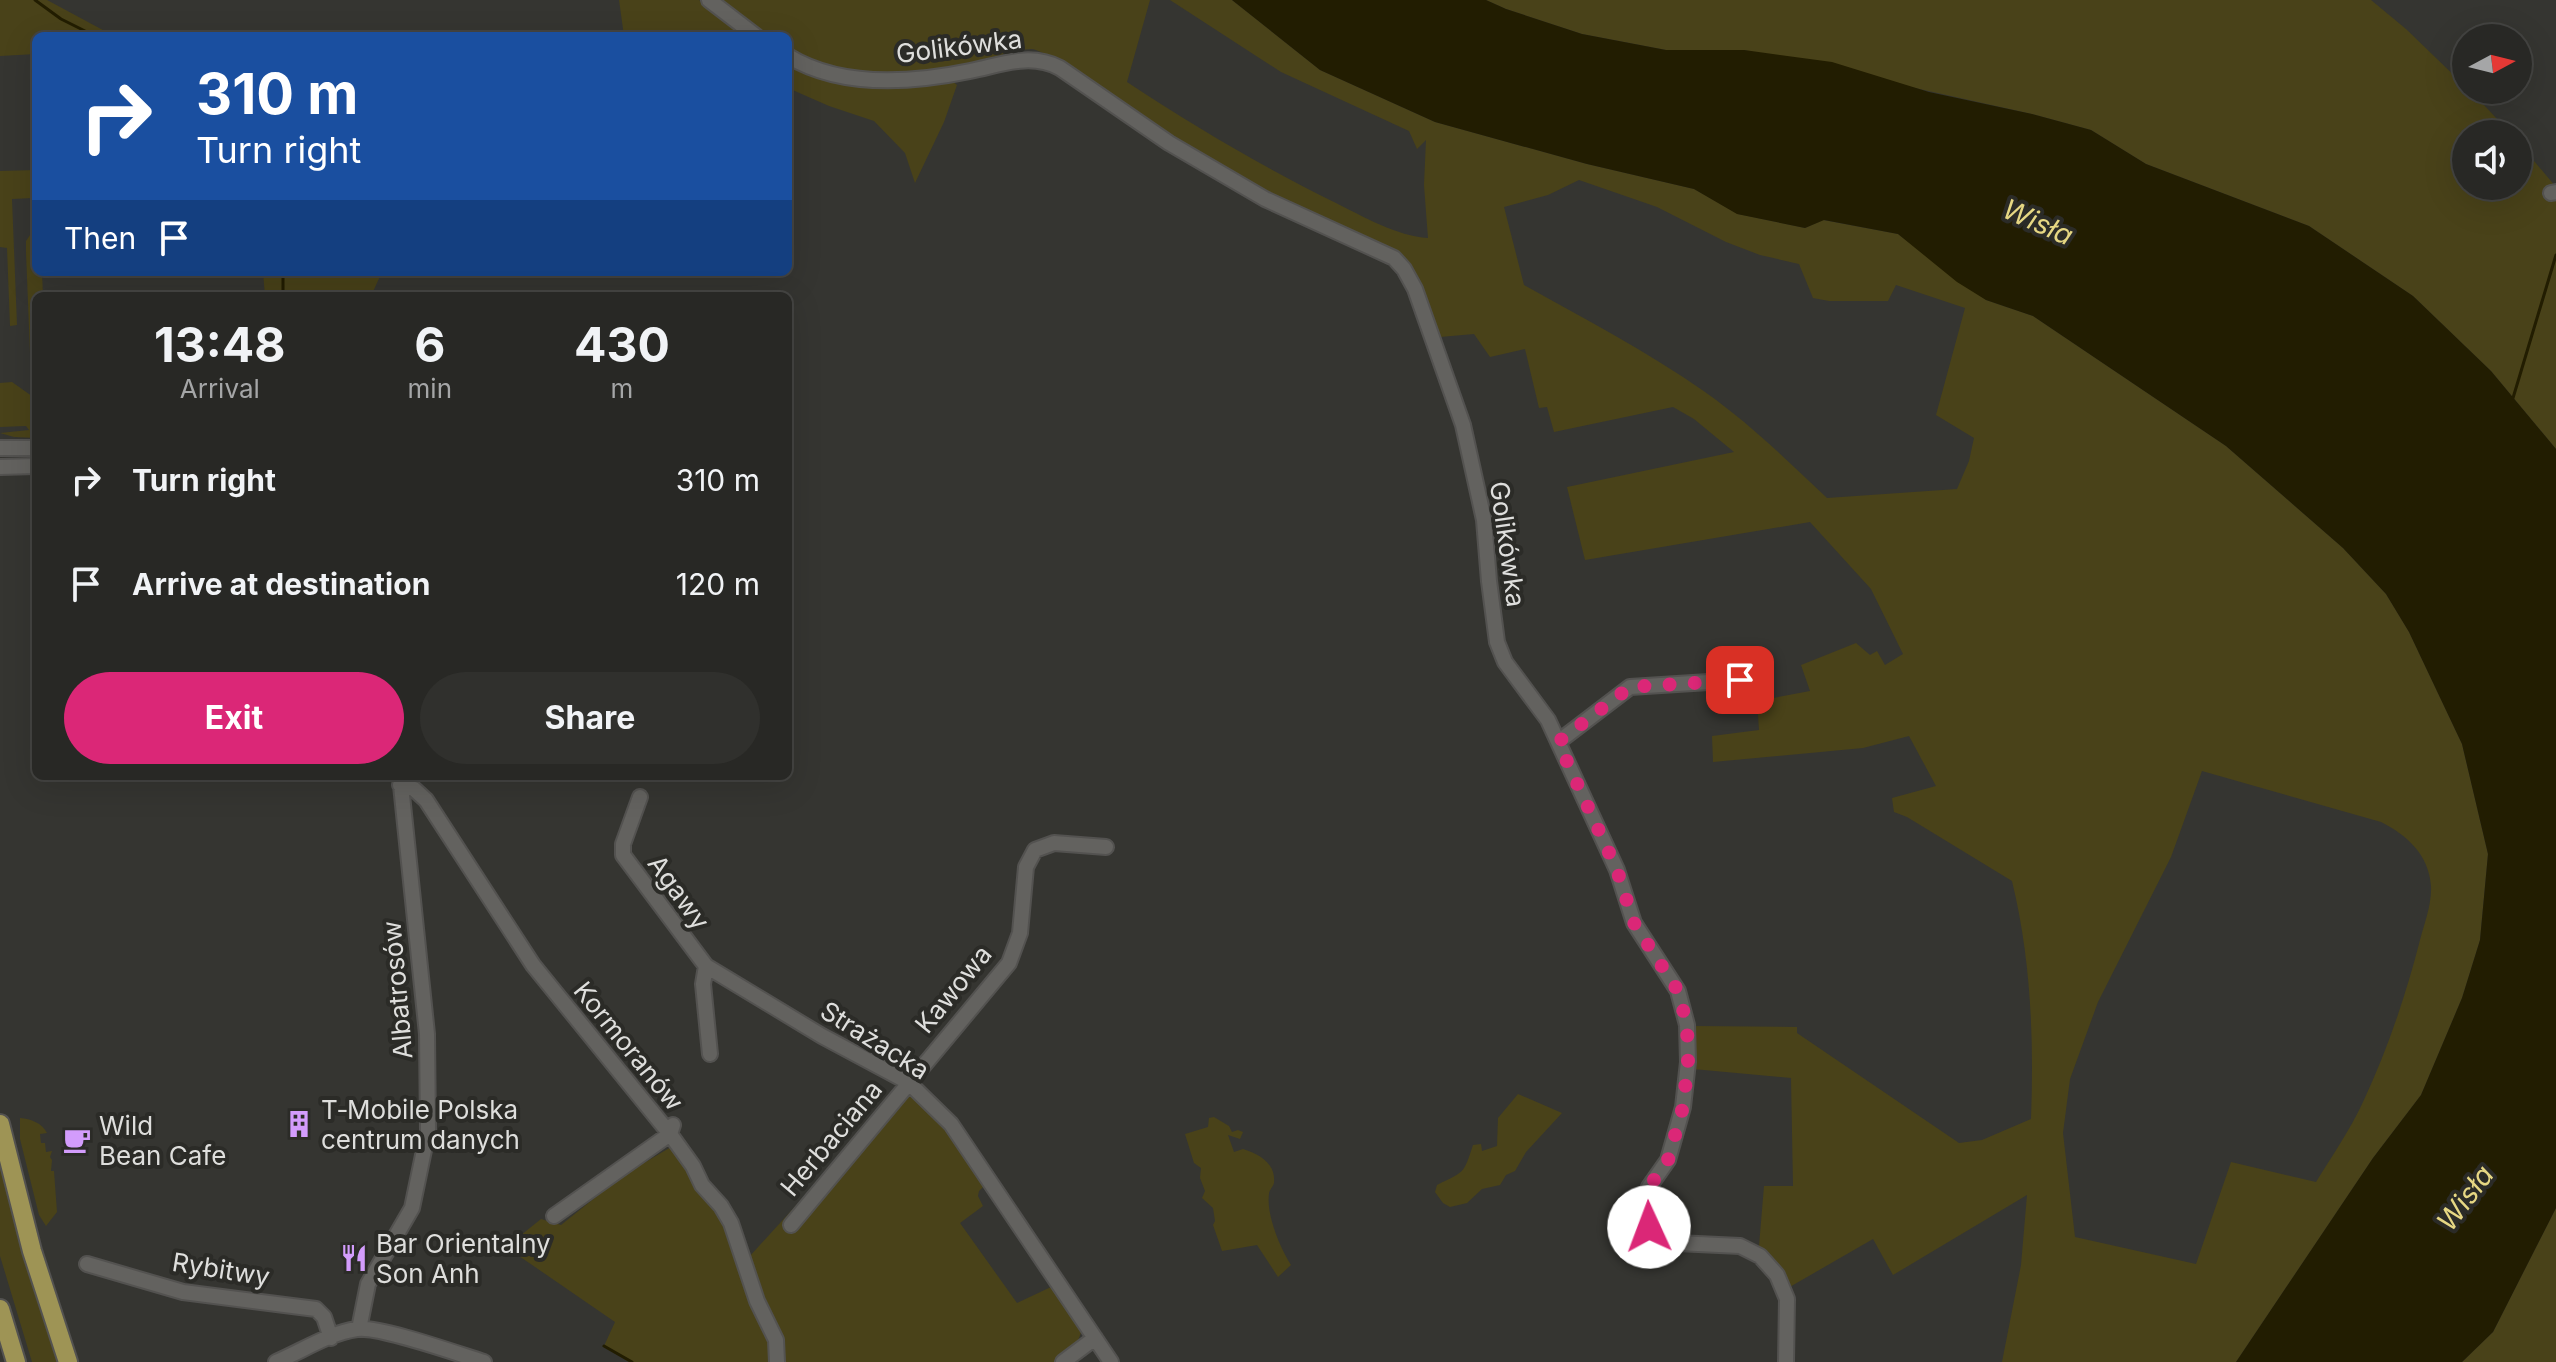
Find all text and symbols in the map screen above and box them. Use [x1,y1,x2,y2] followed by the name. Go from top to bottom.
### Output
[894,23,1024,69] street label: Golikówka
[2452,24,2532,104] north arrow
[2452,24,2532,200] map controls
[196,60,358,128] text: 310 m
[64,64,168,168] icon: right
[2452,120,2532,200] button: sound
[196,128,361,172] text: Turn right
[1998,192,2078,252] water label: Wisła
[152,216,196,260] icon: arrive
[64,220,136,256] text: Then
[154,315,286,374] text: 13:48
[414,315,445,374] text: 6
[574,315,670,374] text: 430
[180,373,260,404] text: Arrival
[408,373,452,404] text: min
[611,373,633,404] text: m
[64,458,108,502] icon: right
[132,462,276,498] text: Turn right
[676,462,760,498] text: 310 m
[1484,479,1532,609] street label: Golikówka
[64,562,108,606] icon: arrive
[132,566,430,602] text: Arrive at destination
[676,566,760,602] text: 120 m
[1706,646,1774,714] pin
[1718,658,1762,702] icon: arrive
[64,672,404,764] button: Exit
[420,672,760,764] button: Share
[642,849,716,935] street label: Agawy
[376,920,418,1060] street label: Albatrosów
[908,939,998,1039] street label: Kawowa
[568,975,690,1117] street label: Kormoranów
[815,994,935,1086] street label: Strażacka
[774,1074,888,1202] street label: Herbaciana
[321,1094,520,1155] place label: T‑Mobile Polska centrum danych
[284,1109,314,1139] building icon: T‑Mobile Polska centrum danych
[99,1110,226,1171] place label: Wild Bean Cafe
[62,1125,92,1155] cafe icon: Wild Bean Cafe
[2429,1159,2501,1237] water label: Wisła
[1607,1185,1691,1269] position arrow
[376,1228,551,1289] place label: Bar Orientalny Son Anh
[339,1243,369,1273] restaurant icon: Bar Orientalny Son Anh
[170,1246,272,1292] street label: Rybitwy

